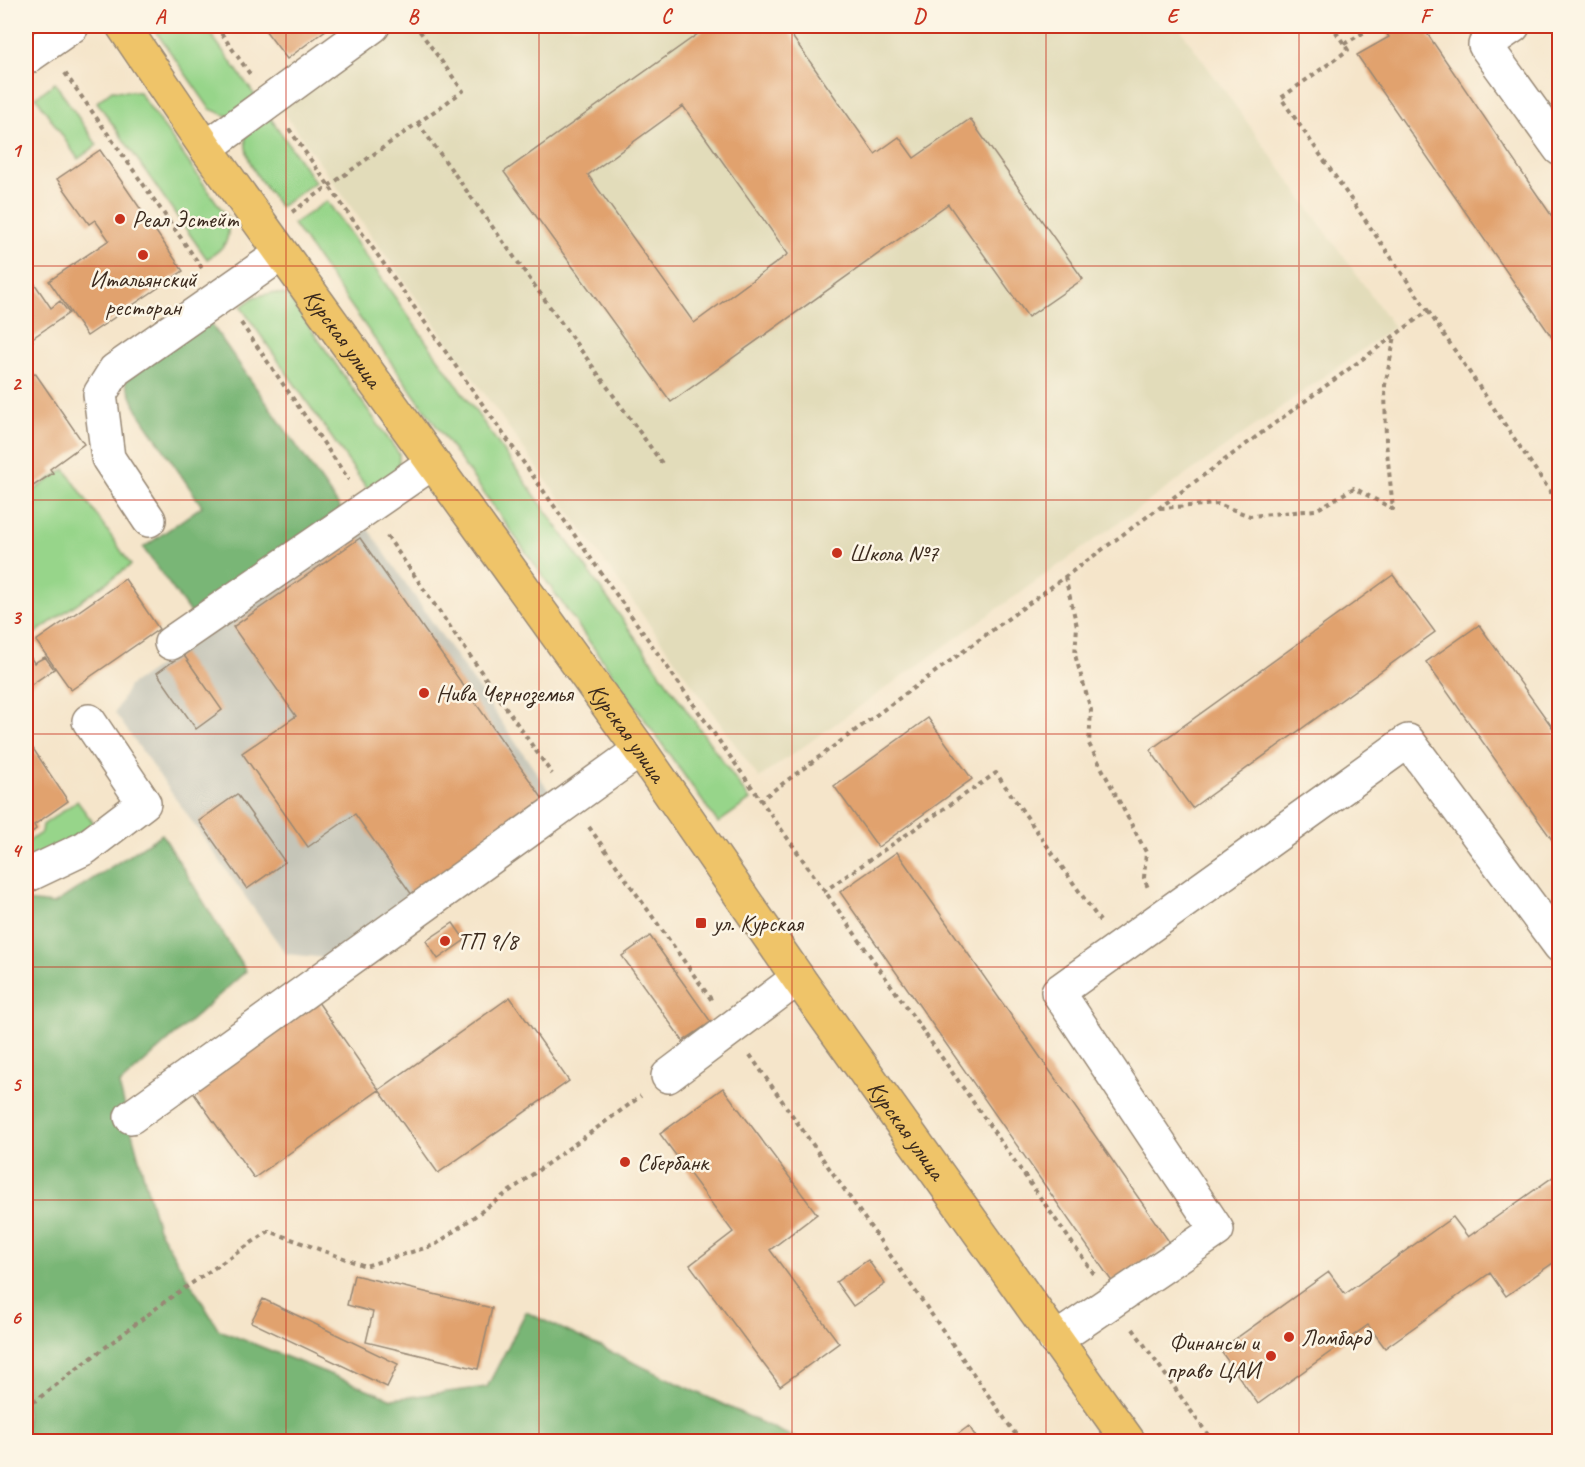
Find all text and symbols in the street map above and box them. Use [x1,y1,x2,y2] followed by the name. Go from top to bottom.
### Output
[155,4,167,29] text: A
[408,4,420,29] text: B
[661,4,673,29] text: C
[913,4,927,29] text: D
[1167,4,1181,29] text: E
[1420,4,1434,29] text: F
[12,138,23,163] text: 1
[132,204,240,234] place label: Реал Эстейт
[113,212,127,226] marker: Реал Эстейт
[136,248,150,262] marker: Итальянский ресторан
[90,264,198,322] place label: Итальянский ресторан
[297,283,390,395] street label: Курская улица
[12,371,23,396] text: 2
[849,538,940,568] place label: Школа №7
[830,546,844,560] marker: Школа №7
[12,605,23,630] text: 3
[582,677,674,790] street label: Курская улица
[436,678,575,709] place label: Нива Черноземья
[417,686,431,700] marker: Нива Черноземья
[12,838,24,863] text: 4
[711,908,805,938] place label: ул. Курская
[694,916,708,930] marker: ул. Курская
[457,926,520,956] place label: ТП 9/8
[438,934,452,948] marker: ТП 9/8
[12,1072,23,1097] text: 5
[861,1075,953,1187] street label: Курская улица
[637,1147,710,1177] place label: Сбербанк
[618,1155,632,1169] marker: Сбербанк
[11,1305,22,1330] text: 6
[1301,1322,1373,1352] place label: Ломбард
[1166,1327,1263,1385] place label: Финансы и право ЦАИ
[1282,1330,1296,1344] marker: Ломбард
[1264,1349,1278,1363] marker: Финансы и право ЦАИ

